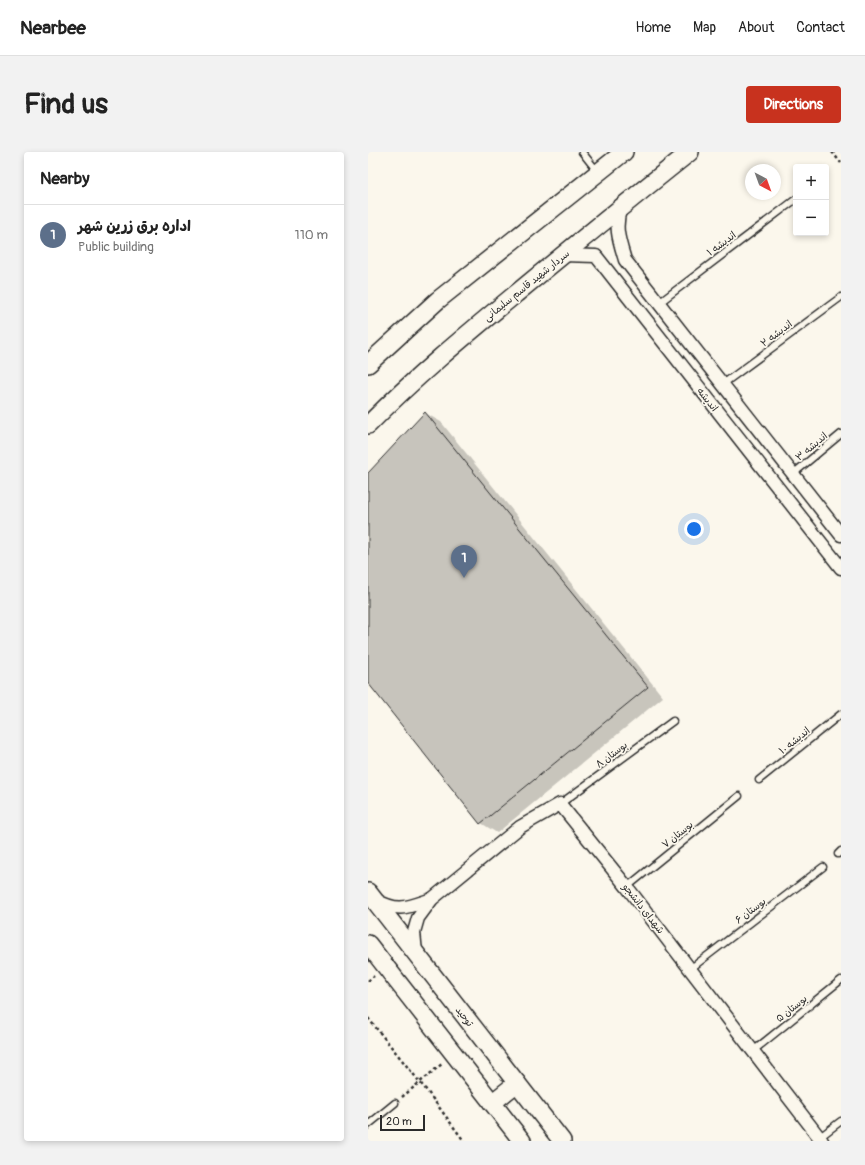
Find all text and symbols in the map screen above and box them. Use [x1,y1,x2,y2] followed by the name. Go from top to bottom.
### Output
[20,16,86,40] text: Nearbee
[636,19,671,36] text: Home
[693,19,716,36] text: Map
[738,19,774,36] text: About
[796,19,845,36] text: Contact
[746,86,841,123] button: Directions
[24,87,108,122] text: Find us
[745,164,781,200] north arrow
[793,164,829,236] map controls
[793,164,829,200] button: +
[40,168,89,189] text: Nearby
[793,200,829,236] button: −
[78,217,191,236] text: اداره برق زرین شهر
[50,227,56,243] text: 1
[295,227,328,243] text: 110 m
[705,229,739,259] street label: اندیشه ۱
[78,239,154,255] text: Public building
[481,247,573,325] street label: سردار شهید قاسم سلیمانی
[758,318,795,350] street label: اندیشه ۲
[694,385,720,414] street label: اندیشه
[793,430,830,464] street label: اندیشه ۳
[684,519,704,539] your location
[451,545,477,578] pin: 1
[777,725,813,757] street label: اندیشه ۱۰
[593,739,630,771] street label: بوستان ۸
[660,819,696,851] street label: بوستان ۷
[619,880,667,936] street label: شهدای دانشجو
[733,895,768,926] street label: بوستان ۶
[774,993,810,1025] street label: بوستان ۵
[453,1004,476,1029] street label: توحید
[380,1113,425,1132] scale bar
[386,1115,412,1128] text: 20 m

